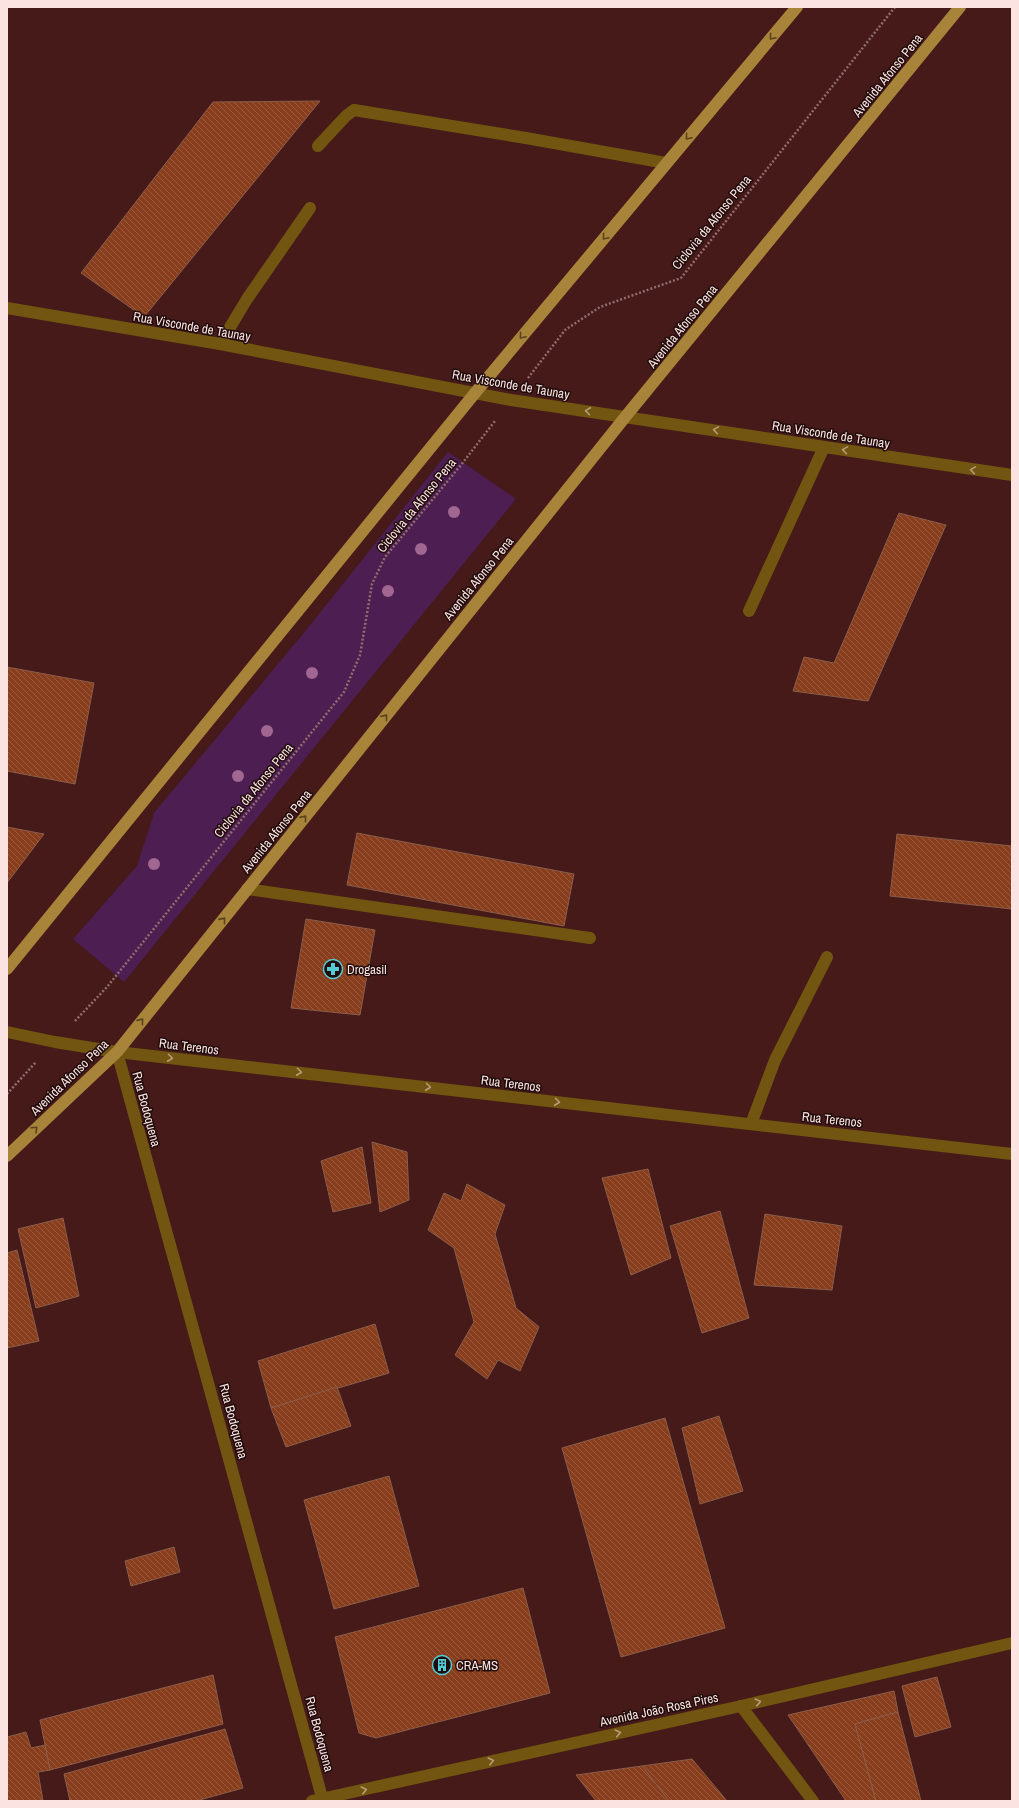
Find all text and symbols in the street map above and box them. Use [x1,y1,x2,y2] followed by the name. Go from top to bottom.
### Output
[848,30,926,121] street label: Avenida Afonso Pena
[769,32,776,40] one-way arrow
[686,132,693,139] one-way arrow
[668,172,755,273] street label: Ciclovia da Afonso Pena
[603,232,610,239] one-way arrow
[643,281,721,372] street label: Avenida Afonso Pena
[132,308,253,345] street label: Rua Visconde de Taunay
[519,332,526,339] one-way arrow
[451,366,572,403] street label: Rua Visconde de Taunay
[585,407,591,416] one-way arrow
[771,417,892,452] street label: Rua Visconde de Taunay
[713,426,720,435] one-way arrow
[842,446,848,455] one-way arrow
[373,455,460,556] street label: Ciclovia da Afonso Pena
[970,466,977,474] one-way arrow
[439,533,517,624] street label: Avenida Afonso Pena
[381,714,388,721] one-way arrow
[210,740,297,841] street label: Ciclovia da Afonso Pena
[237,786,315,877] street label: Avenida Afonso Pena
[299,816,306,823] one-way arrow
[218,917,225,924] one-way arrow
[322,958,344,980] pharmacy icon: Drogasil
[347,961,387,978] place label: Drogasil
[137,1019,144,1026] one-way arrow
[158,1034,220,1059] street label: Rua Terenos
[26,1036,112,1120] street label: Avenida Afonso Pena
[167,1053,173,1062] one-way arrow
[296,1068,302,1077] one-way arrow
[128,1070,165,1149] street label: Rua Bodoquena
[480,1071,542,1096] street label: Rua Terenos
[425,1082,431,1091] one-way arrow
[554,1097,560,1106] one-way arrow
[801,1108,863,1131] street label: Rua Terenos
[30,1126,38,1134] one-way arrow
[215,1382,252,1461] street label: Rua Bodoquena
[431,1654,453,1676] building icon: CRA-MS
[456,1657,498,1674] place label: CRA-MS
[597,1689,720,1731] street label: Avenida João Rosa Pires
[301,1695,338,1774] street label: Rua Bodoquena
[755,1698,761,1706] one-way arrow
[614,1729,621,1737] one-way arrow
[487,1757,494,1765] one-way arrow
[361,1786,367,1794] one-way arrow

